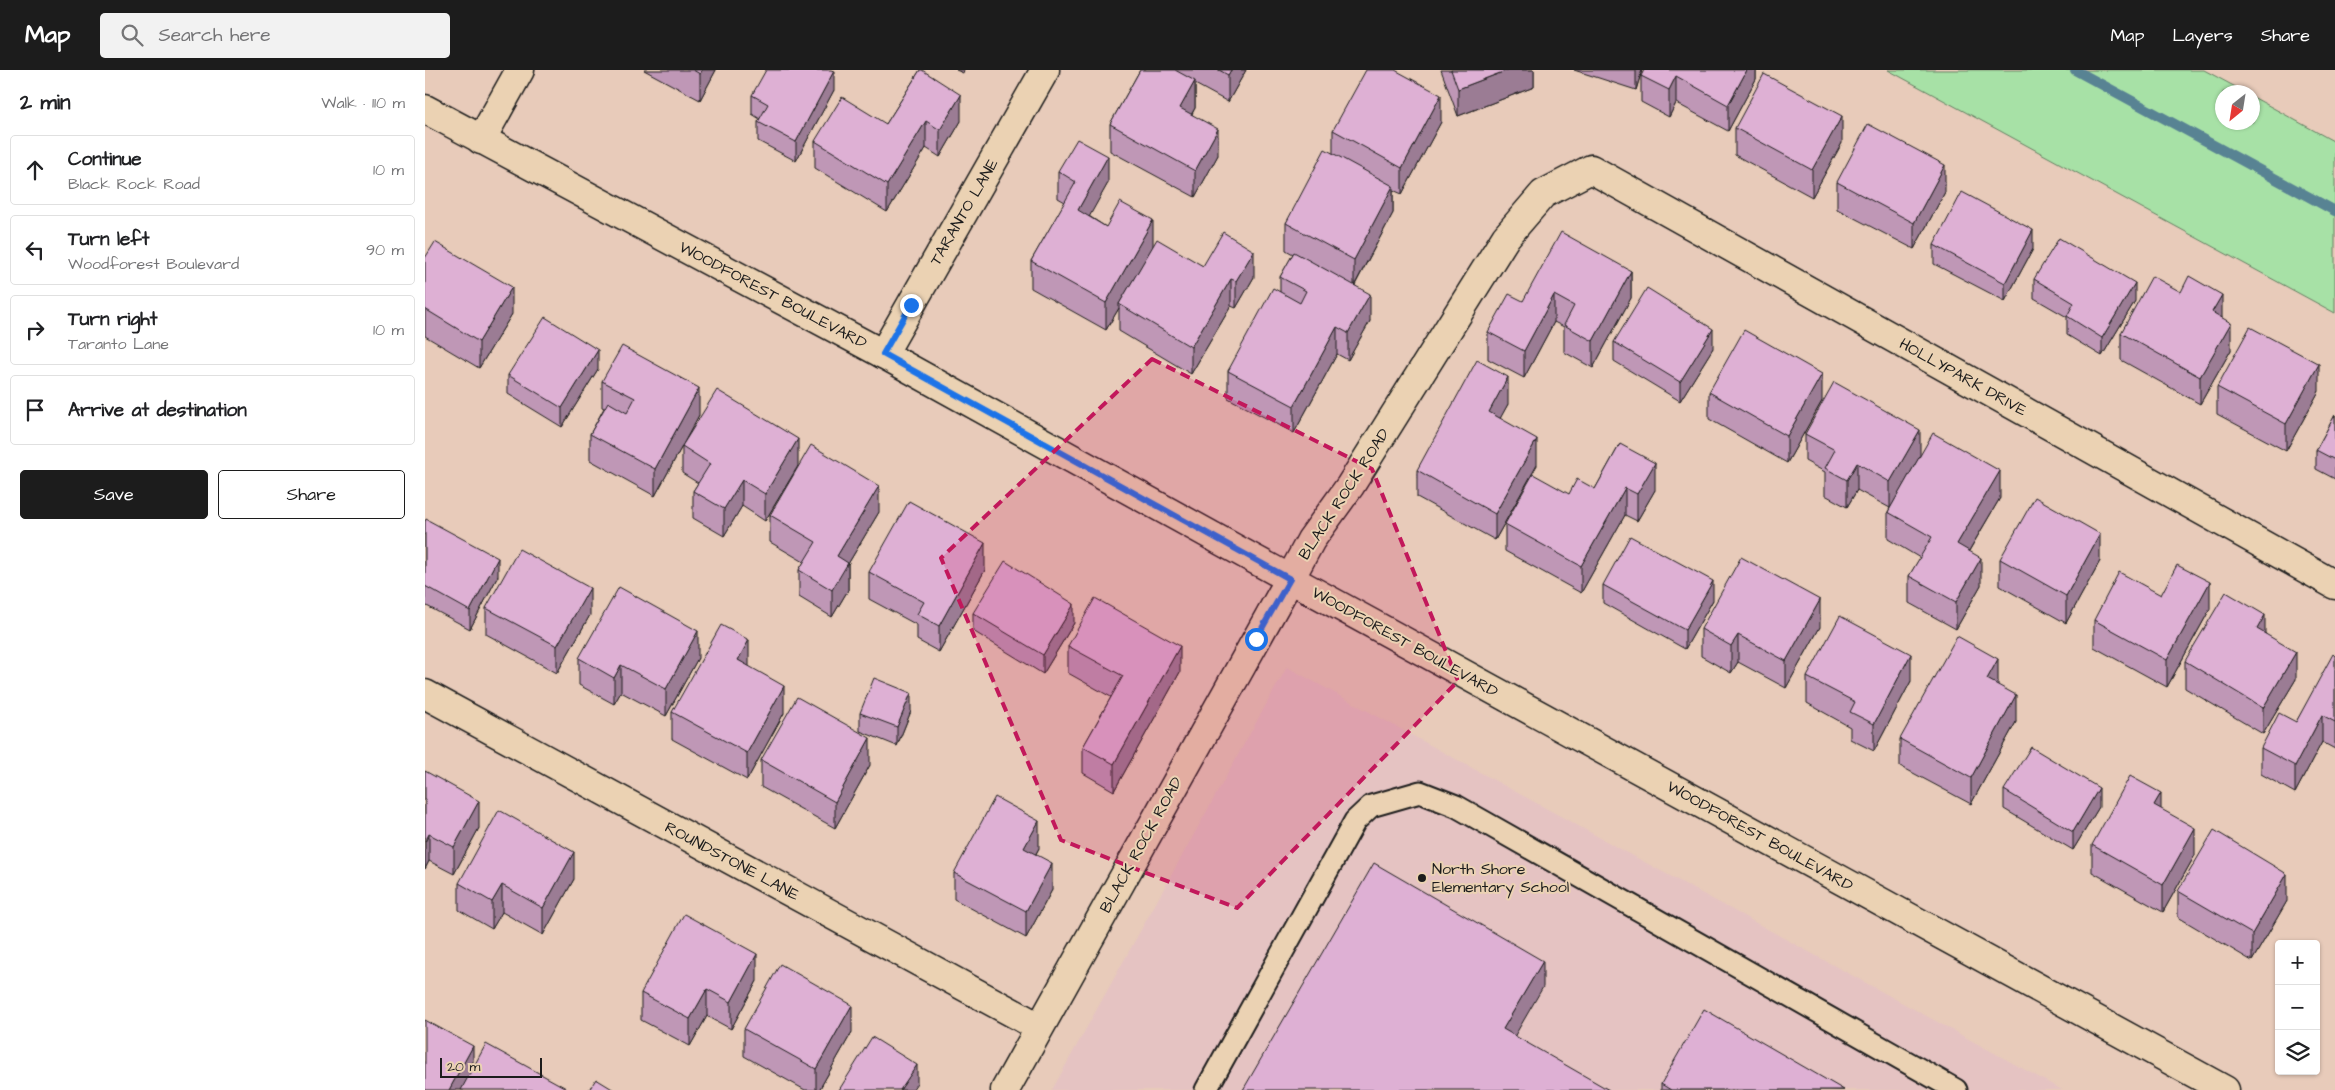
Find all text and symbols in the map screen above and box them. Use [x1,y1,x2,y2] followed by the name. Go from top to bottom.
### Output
[100,13,450,58] search box
[25,18,70,52] text: Map
[118,21,146,49] icon: search
[158,22,271,49] text: Search here
[2110,23,2144,48] text: Map
[2172,23,2233,48] text: Layers
[2261,23,2310,48] text: Share
[2215,85,2260,130] north arrow
[20,88,70,117] text: 2 min
[321,92,405,114] text: Walk · 110 m
[68,146,142,173] text: Continue
[925,154,1004,269] street label: TARANTO LANE
[21,156,49,184] icon: ahead
[373,159,404,181] text: 10 m
[68,173,200,195] text: Black Rock Road
[68,226,149,253] text: Turn left
[21,236,49,264] icon: left
[675,236,871,354] street label: WOODFOREST BOULEVARD
[366,239,404,261] text: 90 m
[68,253,239,275] text: Woodforest Boulevard
[900,294,923,317] route end
[68,306,157,333] text: Turn right
[21,316,49,344] icon: right
[373,319,404,341] text: 10 m
[68,333,169,355] text: Taranto Lane
[1895,333,2031,421] street label: HOLLYPARK DRIVE
[21,396,49,424] icon: arrive
[68,397,247,424] text: Arrive at destination
[1293,424,1395,564] street label: BLACK ROCK ROAD
[20,470,208,519] button: Save
[218,470,405,519] button: Share
[1308,582,1502,702] street label: WOODFOREST BOULEVARD
[1245,628,1268,651] route start
[1094,773,1188,917] street label: BLACK ROCK ROAD
[1663,776,1857,896] street label: WOODFOREST BOULEVARD
[661,816,804,906] street label: ROUNDSTONE LANE
[1432,858,1569,899] place label: North Shore Elementary School
[1416,872,1428,884] marker: North Shore Elementary School
[2275,940,2320,1075] map controls
[2275,940,2320,985] button: +
[2275,985,2320,1030] button: −
[2275,1030,2320,1075] button: layers
[440,1055,543,1078] scale bar
[447,1057,480,1077] text: 20 m

